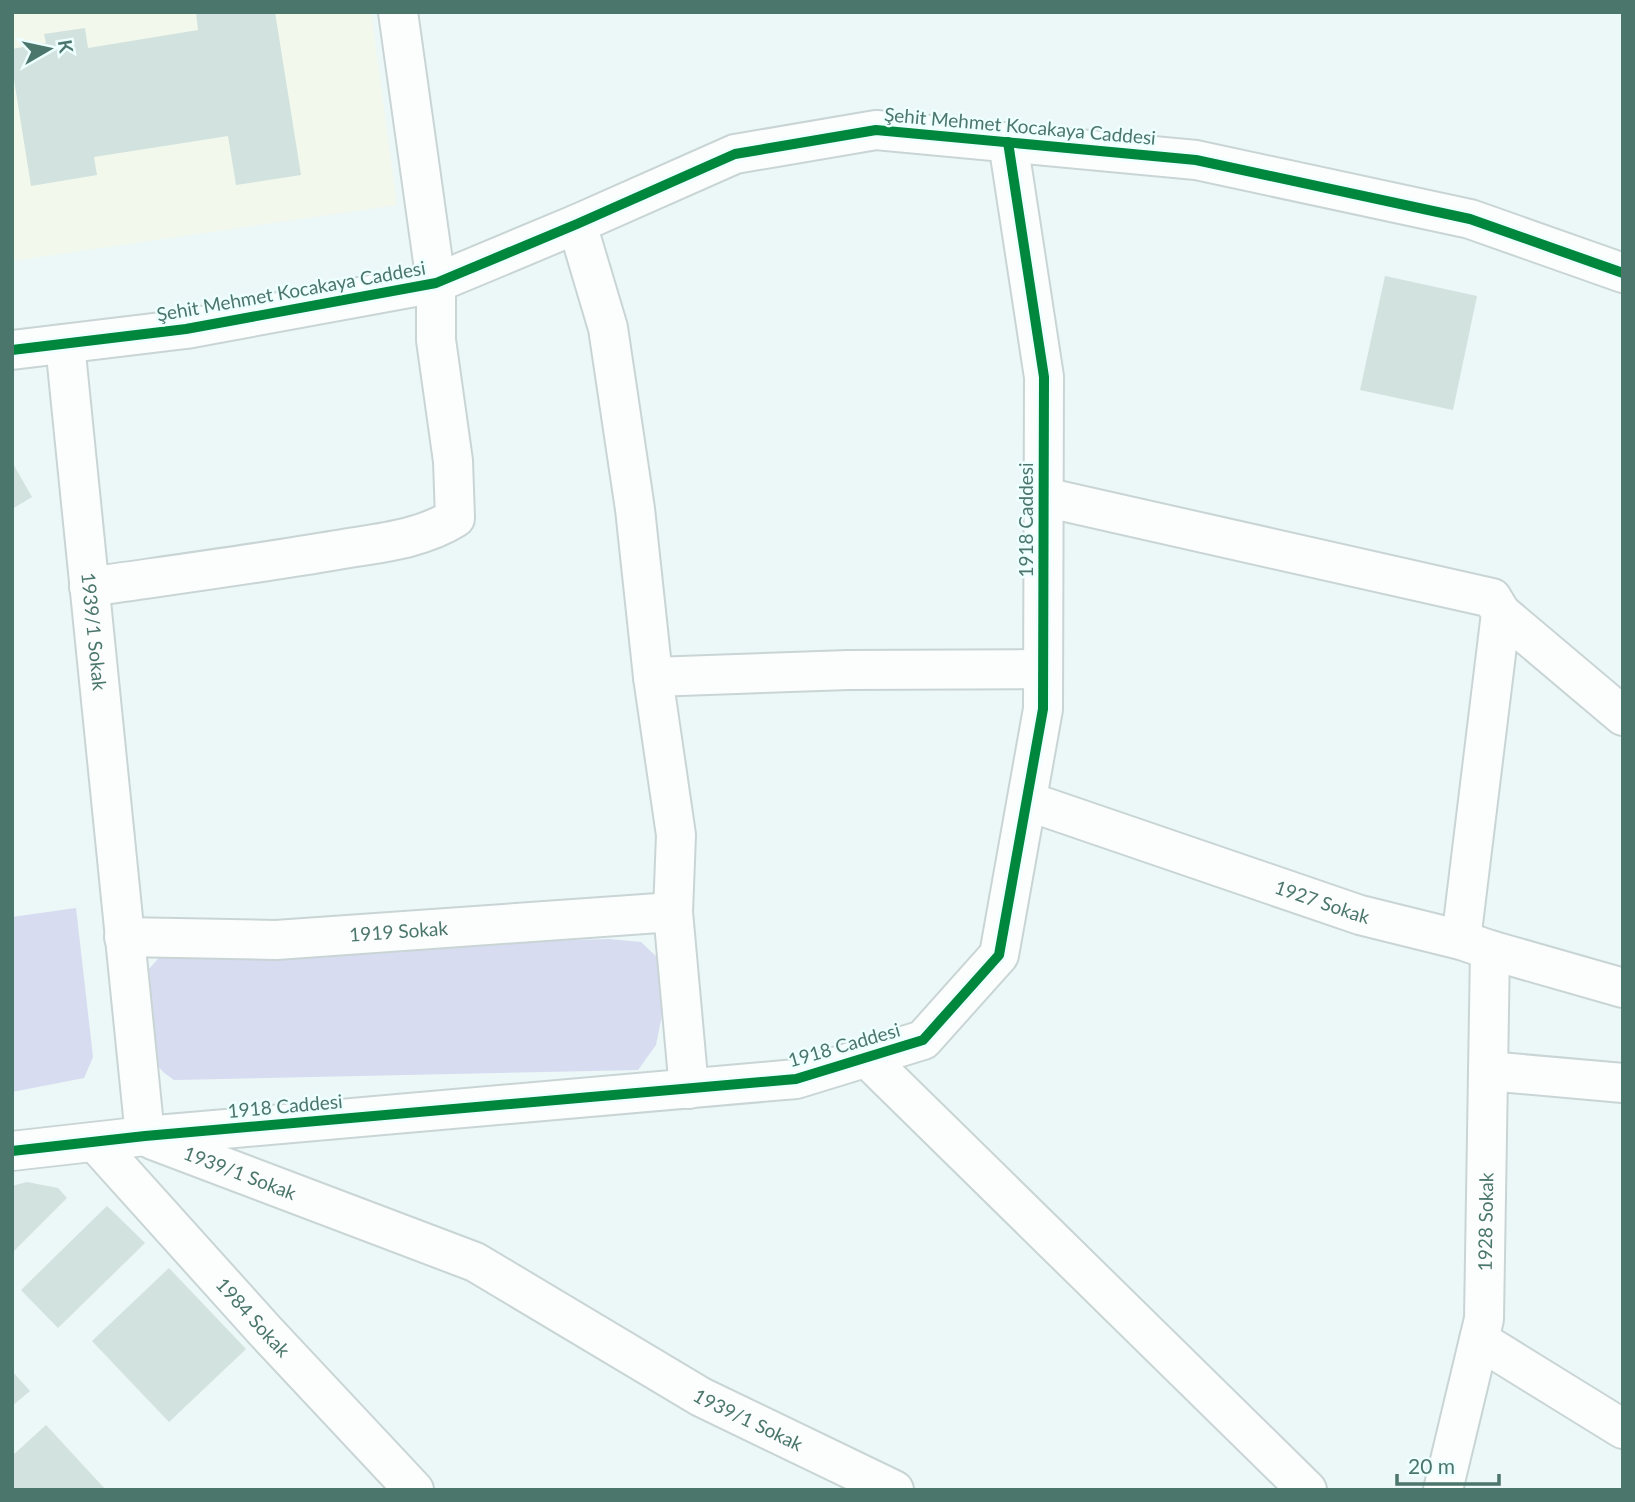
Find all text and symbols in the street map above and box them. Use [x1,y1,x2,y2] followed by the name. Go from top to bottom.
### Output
[14,14,84,84] north arrow
[54,38,79,55] text: K
[883,102,1157,149] street label: Şehit Mehmet Kocakaya Caddesi
[155,256,427,325] street label: Şehit Mehmet Kocakaya Caddesi
[1014,462,1037,578] street label: 1918 Caddesi
[77,571,112,692] street label: 1939/1 Sokak
[1272,875,1372,928] street label: 1927 Sokak
[349,916,449,946] street label: 1919 Sokak
[785,1018,902,1071] street label: 1918 Caddesi
[227,1089,343,1122] street label: 1918 Caddesi
[181,1141,300,1204] street label: 1939/1 Sokak
[1473,1172,1497,1271] street label: 1928 Sokak
[212,1273,295,1362] street label: 1984 Sokak
[690,1383,807,1456] street label: 1939/1 Sokak
[1397,1442,1498,1486] scale bar
[1408,1453,1455,1478] text: 20 m

